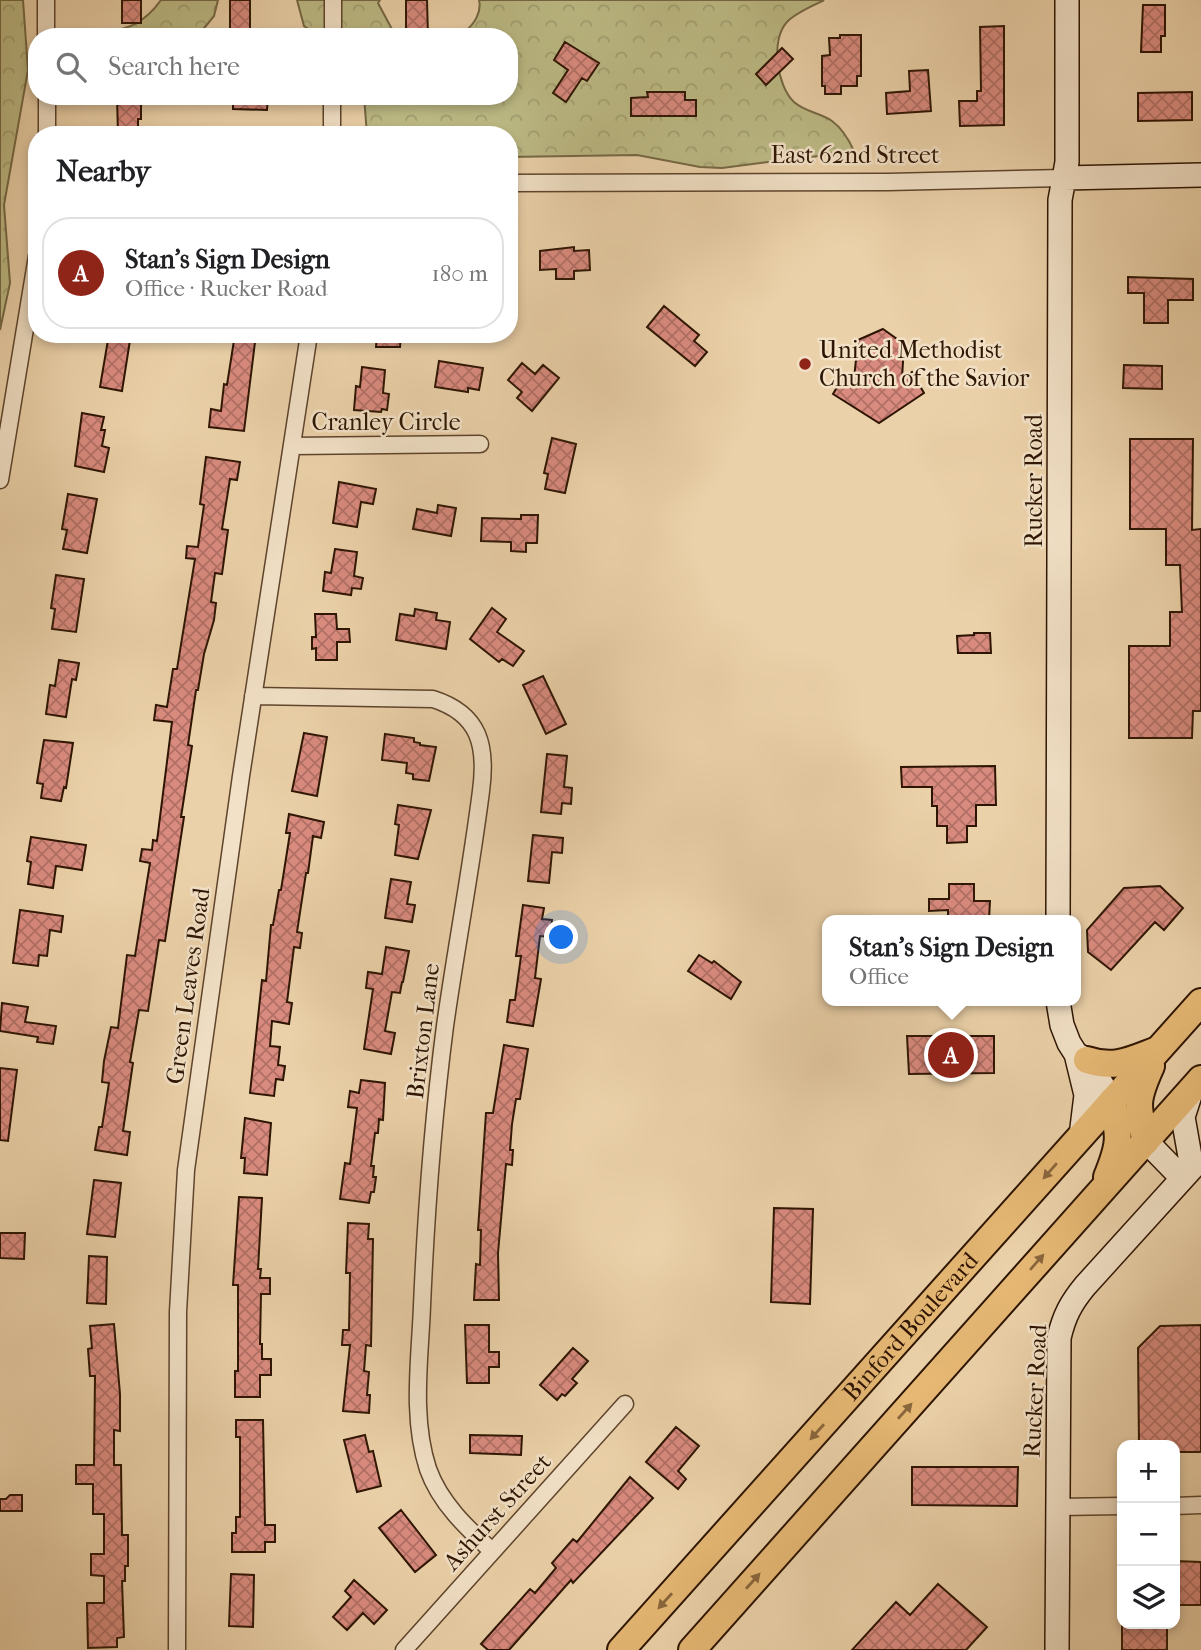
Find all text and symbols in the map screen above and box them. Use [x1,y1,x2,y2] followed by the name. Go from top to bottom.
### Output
[28,28,518,105] search box
[52,48,90,86] icon: search
[108,51,240,82] text: Search here
[770,141,940,169] street label: East 62nd Street
[56,154,151,189] text: Nearby
[125,244,330,275] text: Stan's Sign Design
[74,260,88,287] text: A
[431,260,488,287] text: 180 m
[125,275,327,302] text: Office · Rucker Road
[819,336,1030,392] place label: United Methodist Church of the Savior
[797,356,813,372] marker: United Methodist Church of the Savior
[311,408,461,436] street label: Cranley Circle
[1020,413,1048,548] street label: Rucker Road
[160,885,216,1086] street label: Green Leaves Road
[822,915,1081,1006] popup
[544,920,578,954] your location
[849,932,1054,963] text: Stan's Sign Design
[401,961,445,1100] street label: Brixton Lane
[849,963,909,990] text: Office
[928,1029,974,1081] pin: A
[1042,1162,1058,1180] one-way arrow
[837,1246,985,1407] street label: Binford Boulevard
[1029,1253,1045,1271] one-way arrow
[1018,1323,1053,1458] street label: Rucker Road
[897,1402,913,1420] one-way arrow
[809,1423,825,1441] one-way arrow
[1117,1440,1180,1629] map controls
[1117,1440,1180,1503] button: +
[437,1448,557,1577] street label: Ashurst Street
[1117,1503,1180,1566] button: −
[1117,1566,1180,1629] button: layers
[745,1573,761,1590] one-way arrow
[657,1592,673,1610] one-way arrow

